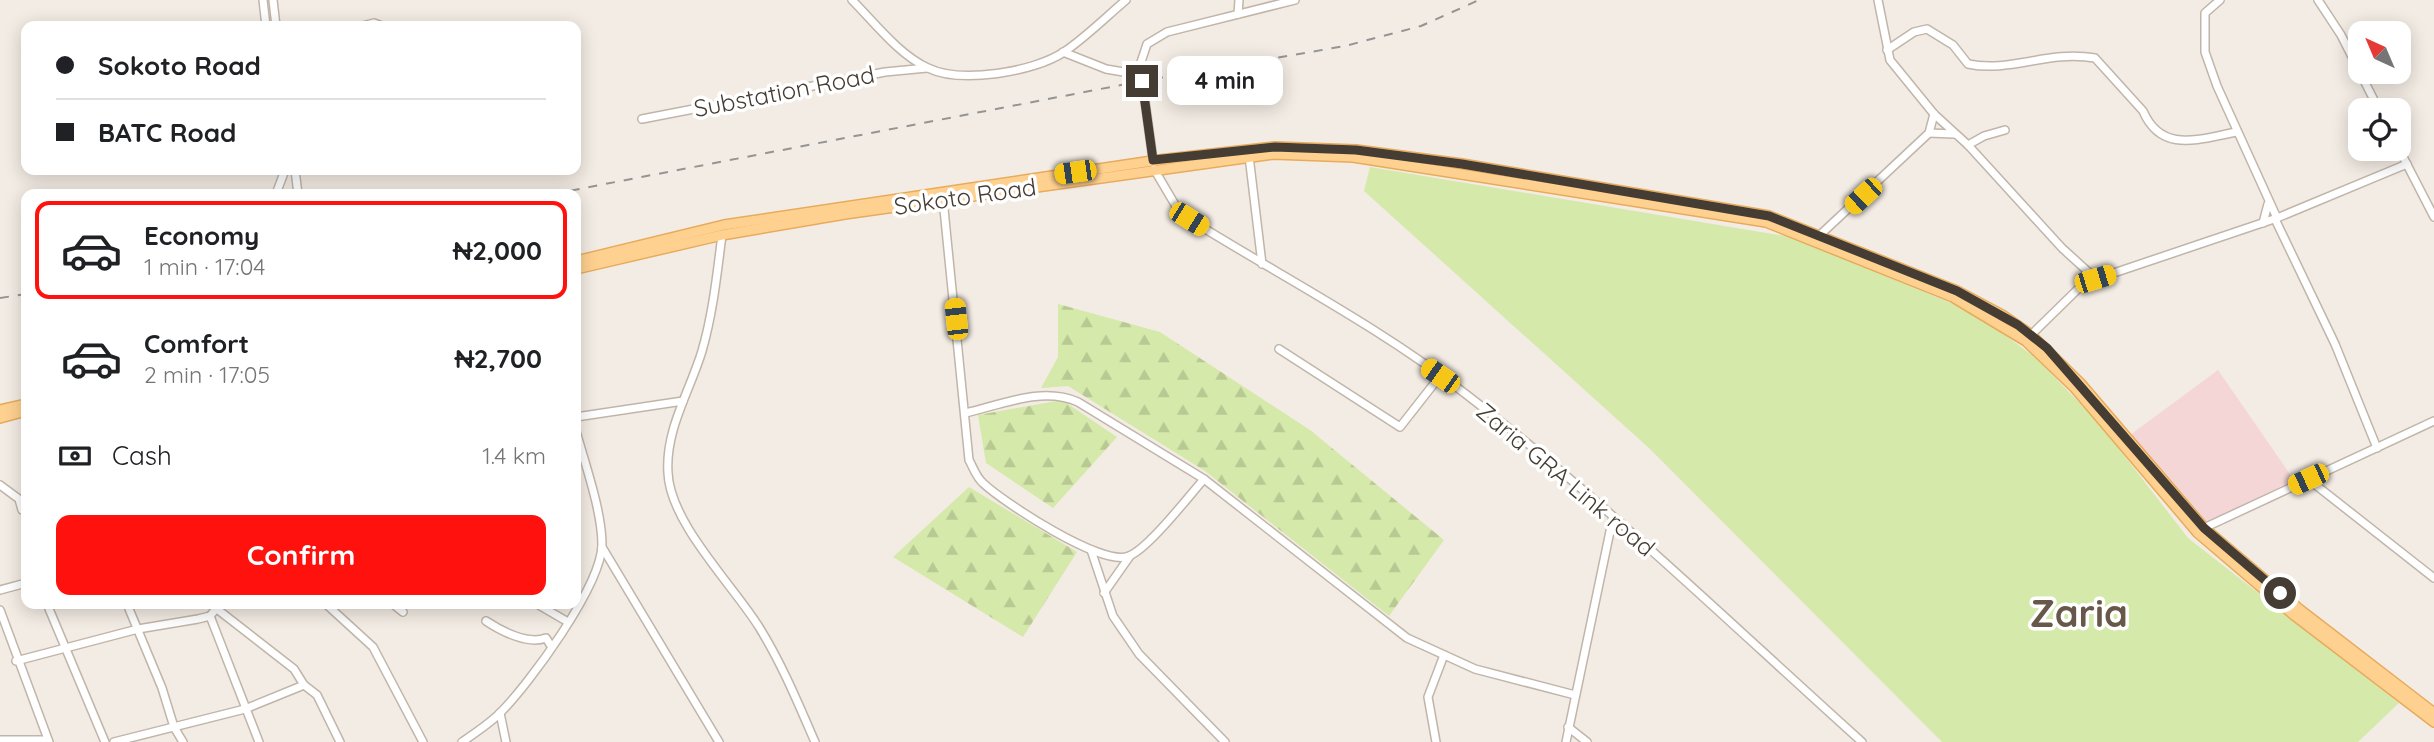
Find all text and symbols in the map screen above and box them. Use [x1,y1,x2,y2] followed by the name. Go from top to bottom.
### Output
[2348,21,2412,84] north arrow
[2348,21,2411,161] map controls
[98,49,261,82] text: Sokoto Road
[1166,56,1282,106] callout: 4 min
[691,59,877,123] street label: Substation Road
[1126,65,1158,97] route end
[1195,66,1255,95] text: 4 min
[2348,98,2411,161] button: locate
[98,116,236,149] text: BATC Road
[1053,159,1098,185] car
[892,171,1038,221] street label: Sokoto Road
[1841,174,1886,218] car
[1166,199,1213,239] car
[60,219,123,282] icon: car
[144,219,259,252] text: Economy
[453,234,542,267] text: ₦2,000
[144,252,265,281] text: 1 min · 17:04
[2072,263,2119,295] car
[944,297,969,341] car
[60,327,123,390] icon: car
[144,327,249,360] text: Comfort
[455,342,542,375] text: ₦2,700
[1417,355,1464,397] car
[144,360,270,389] text: 2 min · 17:05
[1471,396,1661,562] street label: Zaria GRA Link road
[56,437,94,475] icon: cash
[112,439,172,472] text: Cash
[482,441,546,470] text: 1.4 km
[2285,461,2332,497] car
[56,515,546,595] button: Confirm
[2264,577,2296,609] route start
[2030,589,2128,637] district label: Zaria

